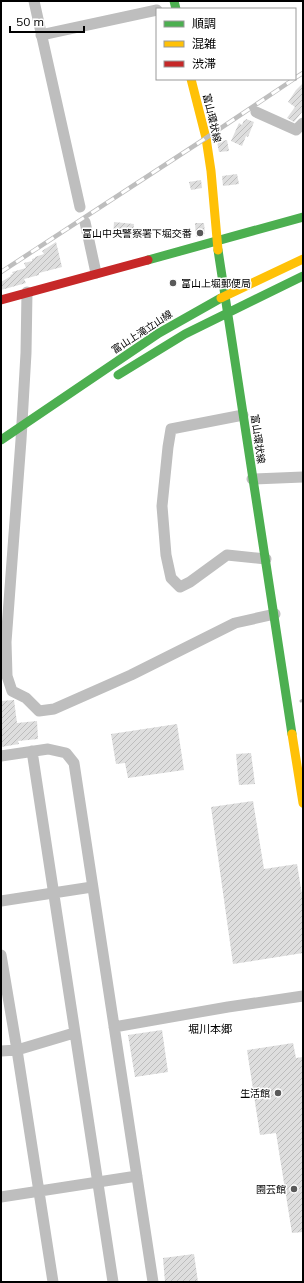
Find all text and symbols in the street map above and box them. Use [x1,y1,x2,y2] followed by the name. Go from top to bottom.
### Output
[10,8,84,34] scale bar
[156,8,296,80] legend
[16,14,44,29] text: 50 m
[192,16,216,31] text: 順調
[192,36,216,51] text: 混雑
[192,56,216,71] text: 渋滞
[200,92,224,144] street label: 富山環状線
[82,227,192,240] place label: 富山中央警察署下堀交番
[195,228,205,238] marker: 富山中央警察署下堀交番
[181,277,251,290] place label: 富山上堀郵便局
[168,278,178,288] marker: 富山上堀郵便局
[109,307,175,357] street label: 富山上滝立山線
[248,413,268,465] street label: 富山環状線
[188,1022,232,1036] district label: 堀川本郷
[240,1087,270,1100] place label: 生活館
[273,1088,283,1098] marker: 生活館
[256,1183,286,1196] place label: 園芸館
[289,1184,299,1194] marker: 園芸館

